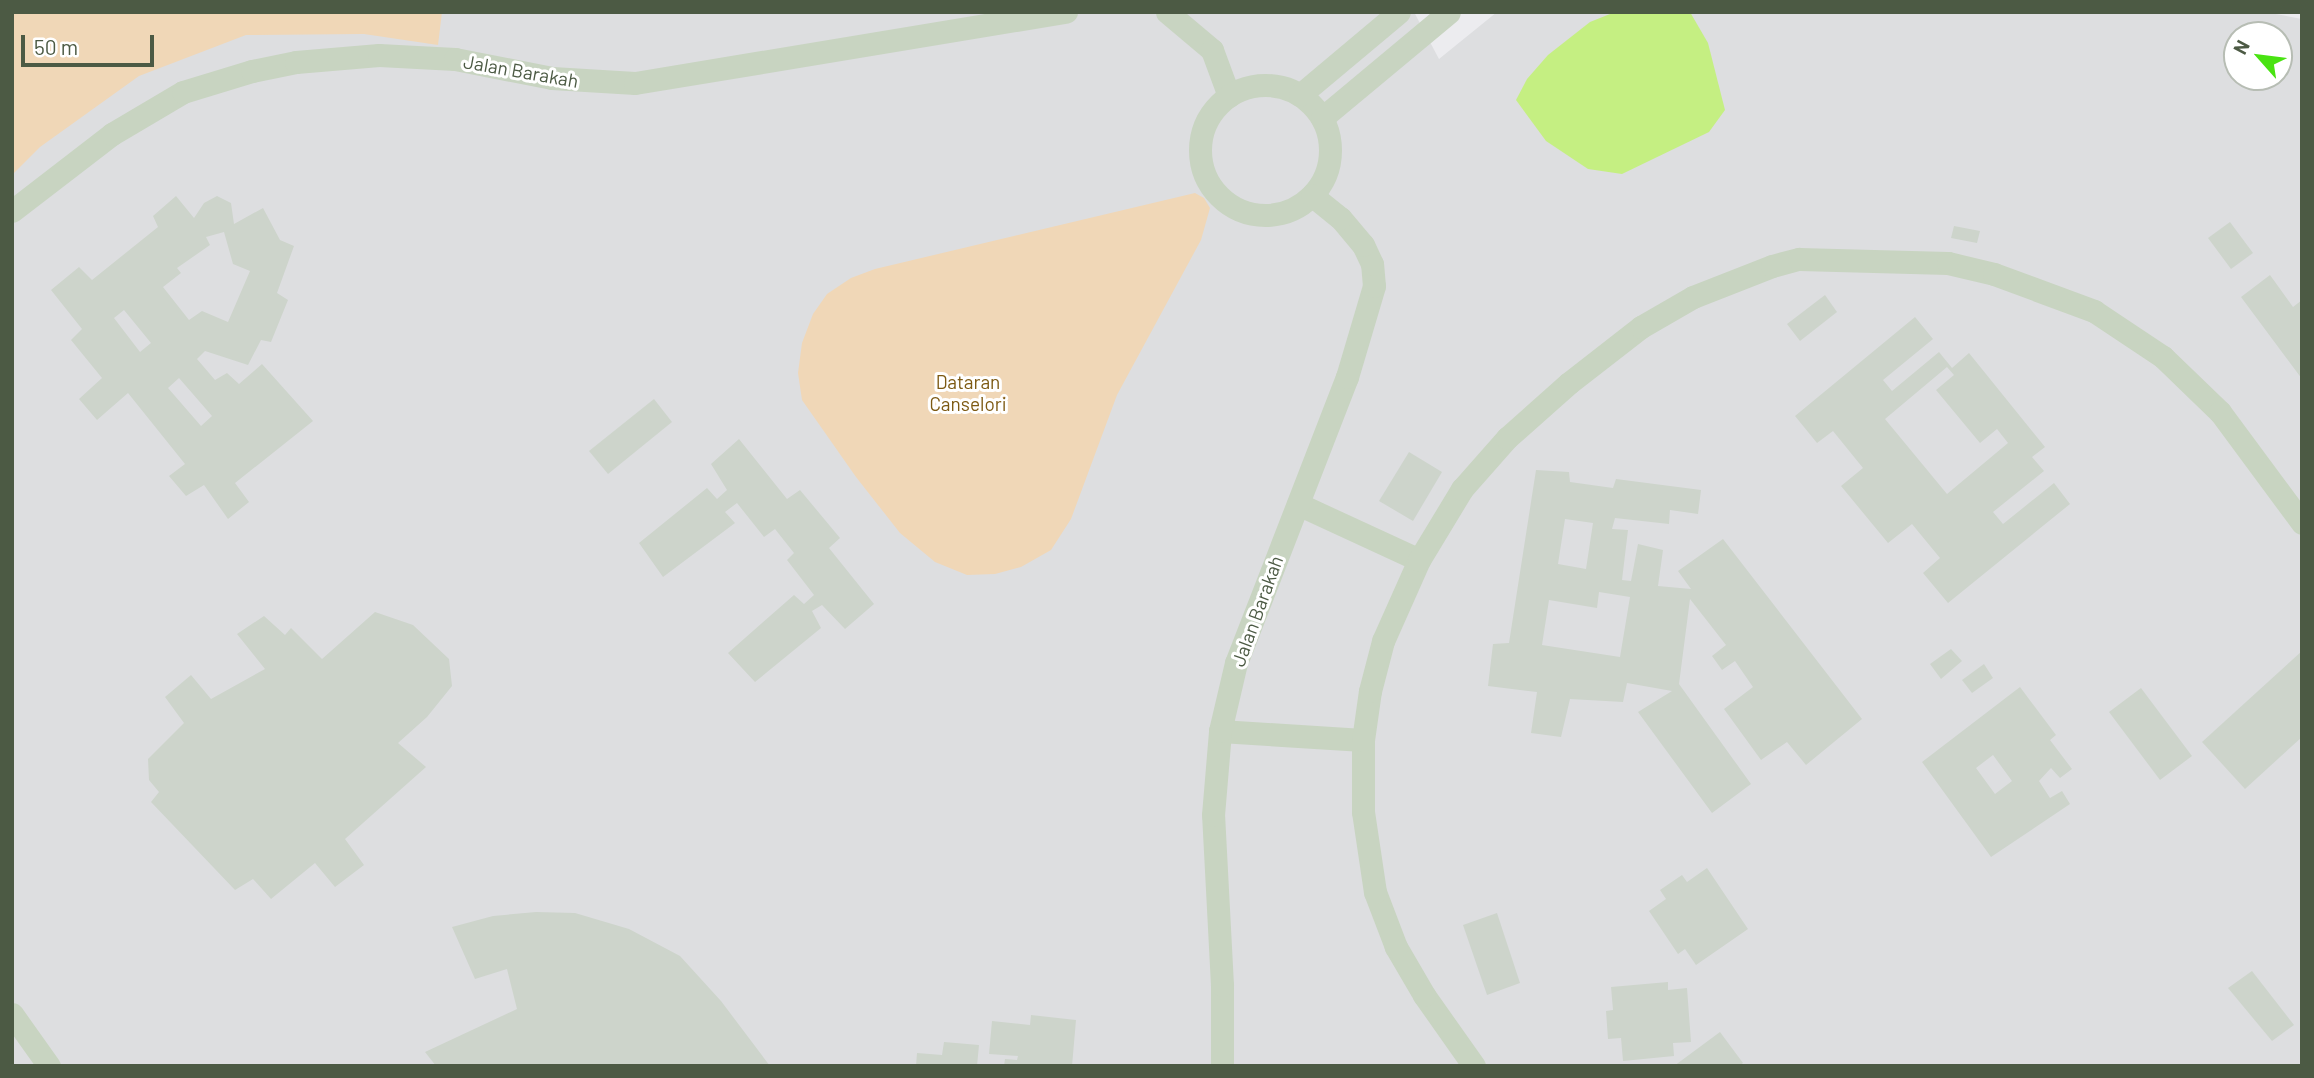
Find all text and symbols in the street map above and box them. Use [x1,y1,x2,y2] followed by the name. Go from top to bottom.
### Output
[24,21,158,65] scale bar
[2223,21,2293,91] north arrow
[34,34,78,59] text: 50 m
[2228,36,2254,58] text: N
[462,50,580,92] street label: Jalan Barakah
[929,371,1007,415] park label: Dataran Canselori
[1226,553,1288,669] street label: Jalan Barakah

